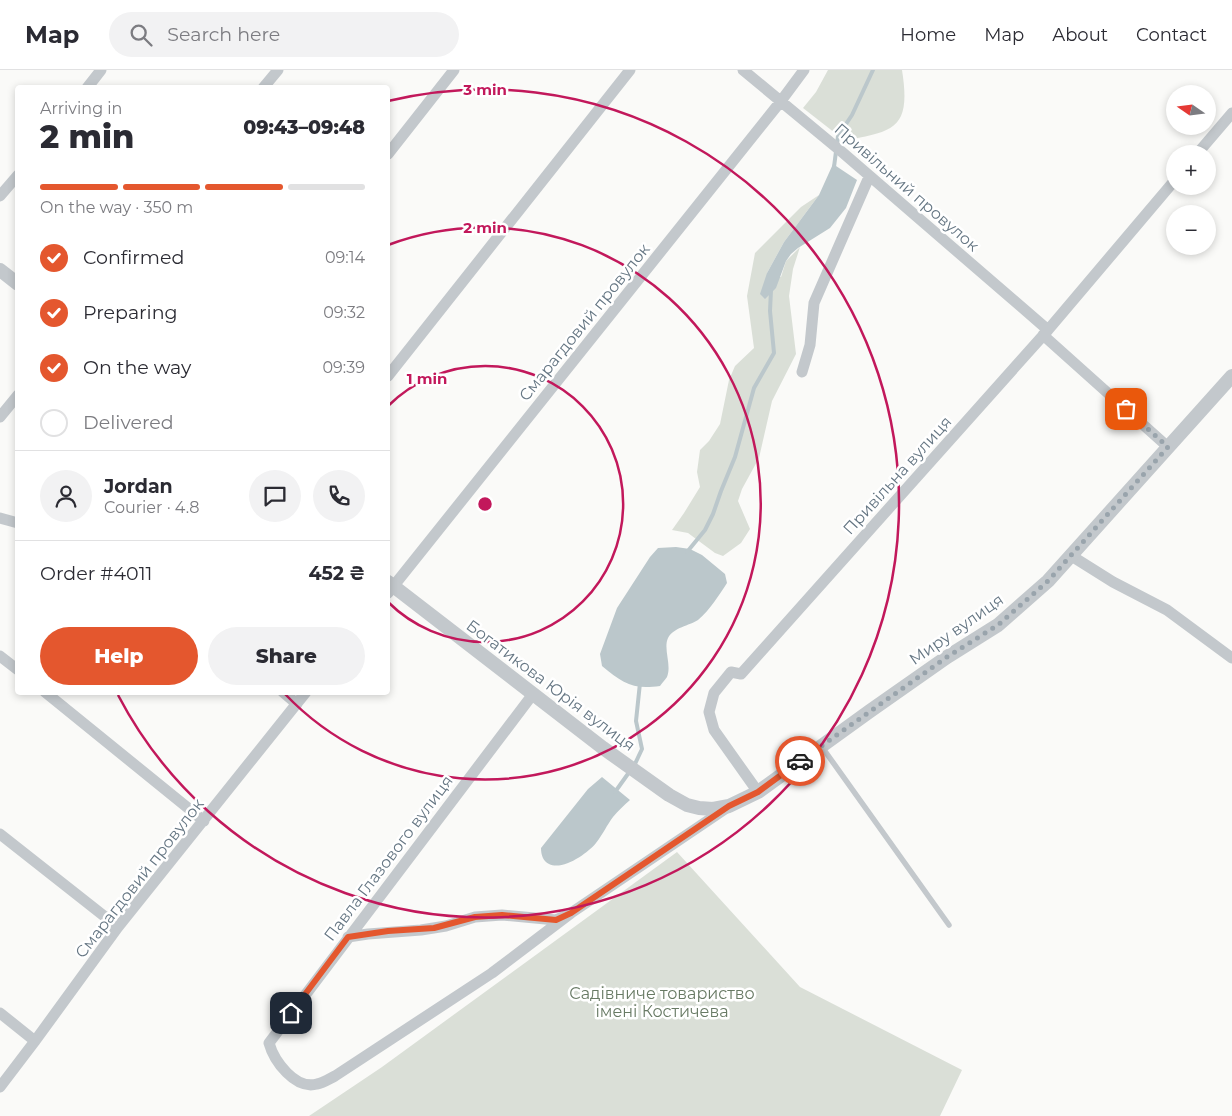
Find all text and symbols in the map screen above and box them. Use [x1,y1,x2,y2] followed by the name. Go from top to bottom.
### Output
[109,12,459,57] search box
[25,20,79,49] text: Map
[127,21,155,49] icon: search
[167,23,280,46] text: Search here
[900,24,956,46] text: Home
[984,24,1024,46] text: Map
[1052,24,1108,46] text: About
[1136,24,1207,46] text: Contact
[462,80,507,99] text: 3 min
[1166,85,1216,135] north arrow
[1166,85,1216,255] map controls
[40,99,122,118] text: Arriving in
[243,116,365,139] text: 09:43–09:48
[40,117,134,156] text: 2 min
[831,119,983,256] street label: Привільний провулок
[1166,145,1216,195] button: +
[40,198,193,217] text: On the way · 350 m
[1166,205,1216,255] button: −
[463,218,507,237] text: 2 min
[515,239,654,405] street label: Смарагдовий провулок
[40,244,68,272] icon: check
[83,246,184,269] text: Confirmed
[325,248,365,267] text: 09:14
[40,299,68,327] icon: check
[83,301,178,324] text: Preparing
[323,303,365,322] text: 09:32
[40,354,68,382] icon: check
[83,356,191,379] text: On the way
[323,358,365,377] text: 09:39
[407,369,447,388] text: 1 min
[1105,388,1147,430] pin
[1112,395,1140,423] icon: bag
[83,411,174,434] text: Delivered
[839,412,956,538] street label: Привільна вулиця
[40,470,92,522] button: person
[249,470,301,522] button: chat
[313,470,365,522] button: phone
[104,475,173,498] text: Jordan
[476,495,494,513] centre of rings
[104,498,200,517] text: Courier · 4.8
[40,562,152,585] text: Order #4011
[308,562,365,585] text: 452 ₴
[906,590,1007,669] street label: Миру вулиця
[463,616,639,755] street label: Богатикова Юрія вулиця
[40,627,198,685] button: Help
[208,627,365,685] button: Share
[775,736,825,786] courier
[786,747,814,775] icon: car
[320,772,457,945] street label: Павла Глазового вулиця
[71,794,208,962] street label: Смарагдовий провулок
[569,984,755,1021] park label: Садівниче товариство імені Костичева
[270,992,312,1034] pin
[277,999,305,1027] icon: home

